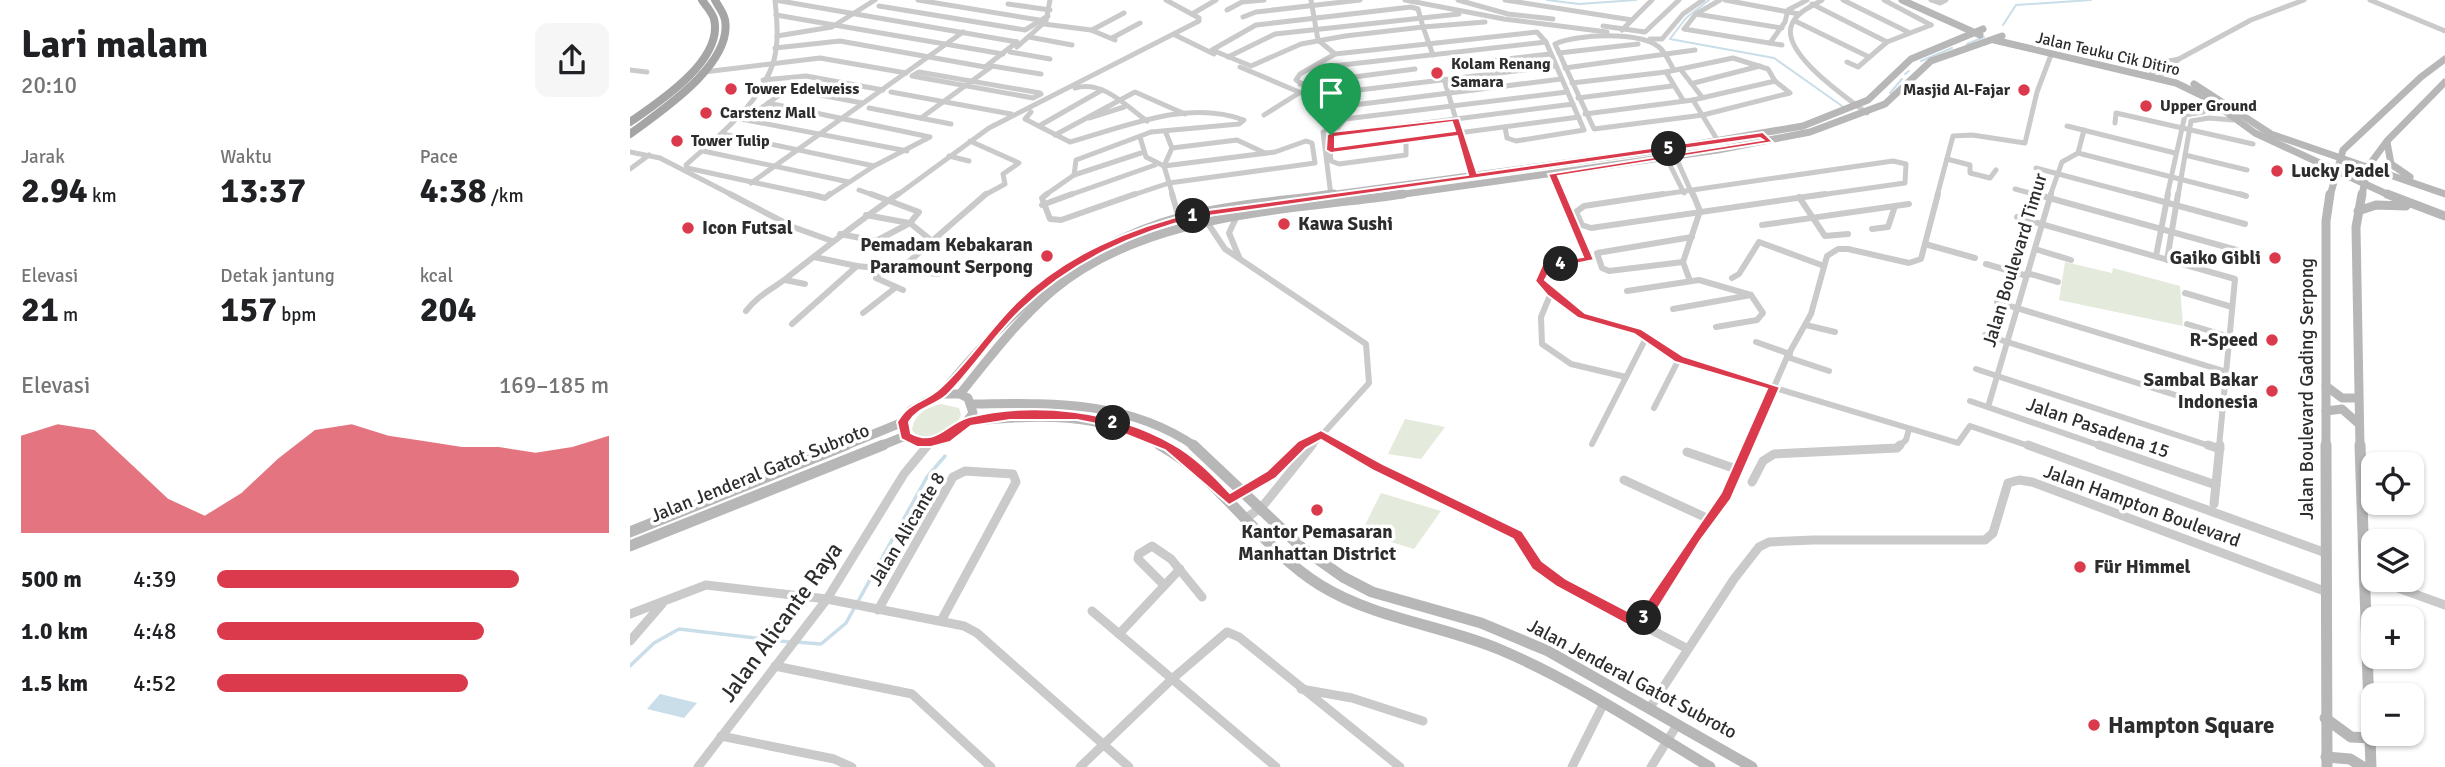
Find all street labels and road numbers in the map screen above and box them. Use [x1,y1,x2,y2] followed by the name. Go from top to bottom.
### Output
[2034,28,2182,80] street label: Jalan Teuku Cik Ditiro
[1977,170,2053,350] street label: Jalan Boulevard Timur
[2295,258,2319,520] street label: Jalan Boulevard Gading Serpong
[2023,392,2173,464] street label: Jalan Pasadena 15
[647,418,873,528] street label: Jalan Jenderal Gatot Subroto
[2040,459,2244,553] street label: Jalan Hampton Boulevard
[864,468,950,590] street label: Jalan Alicante 8
[713,536,849,708] street label: Jalan Alicante Raya
[1523,613,1741,745] street label: Jalan Jenderal Gatot Subroto

